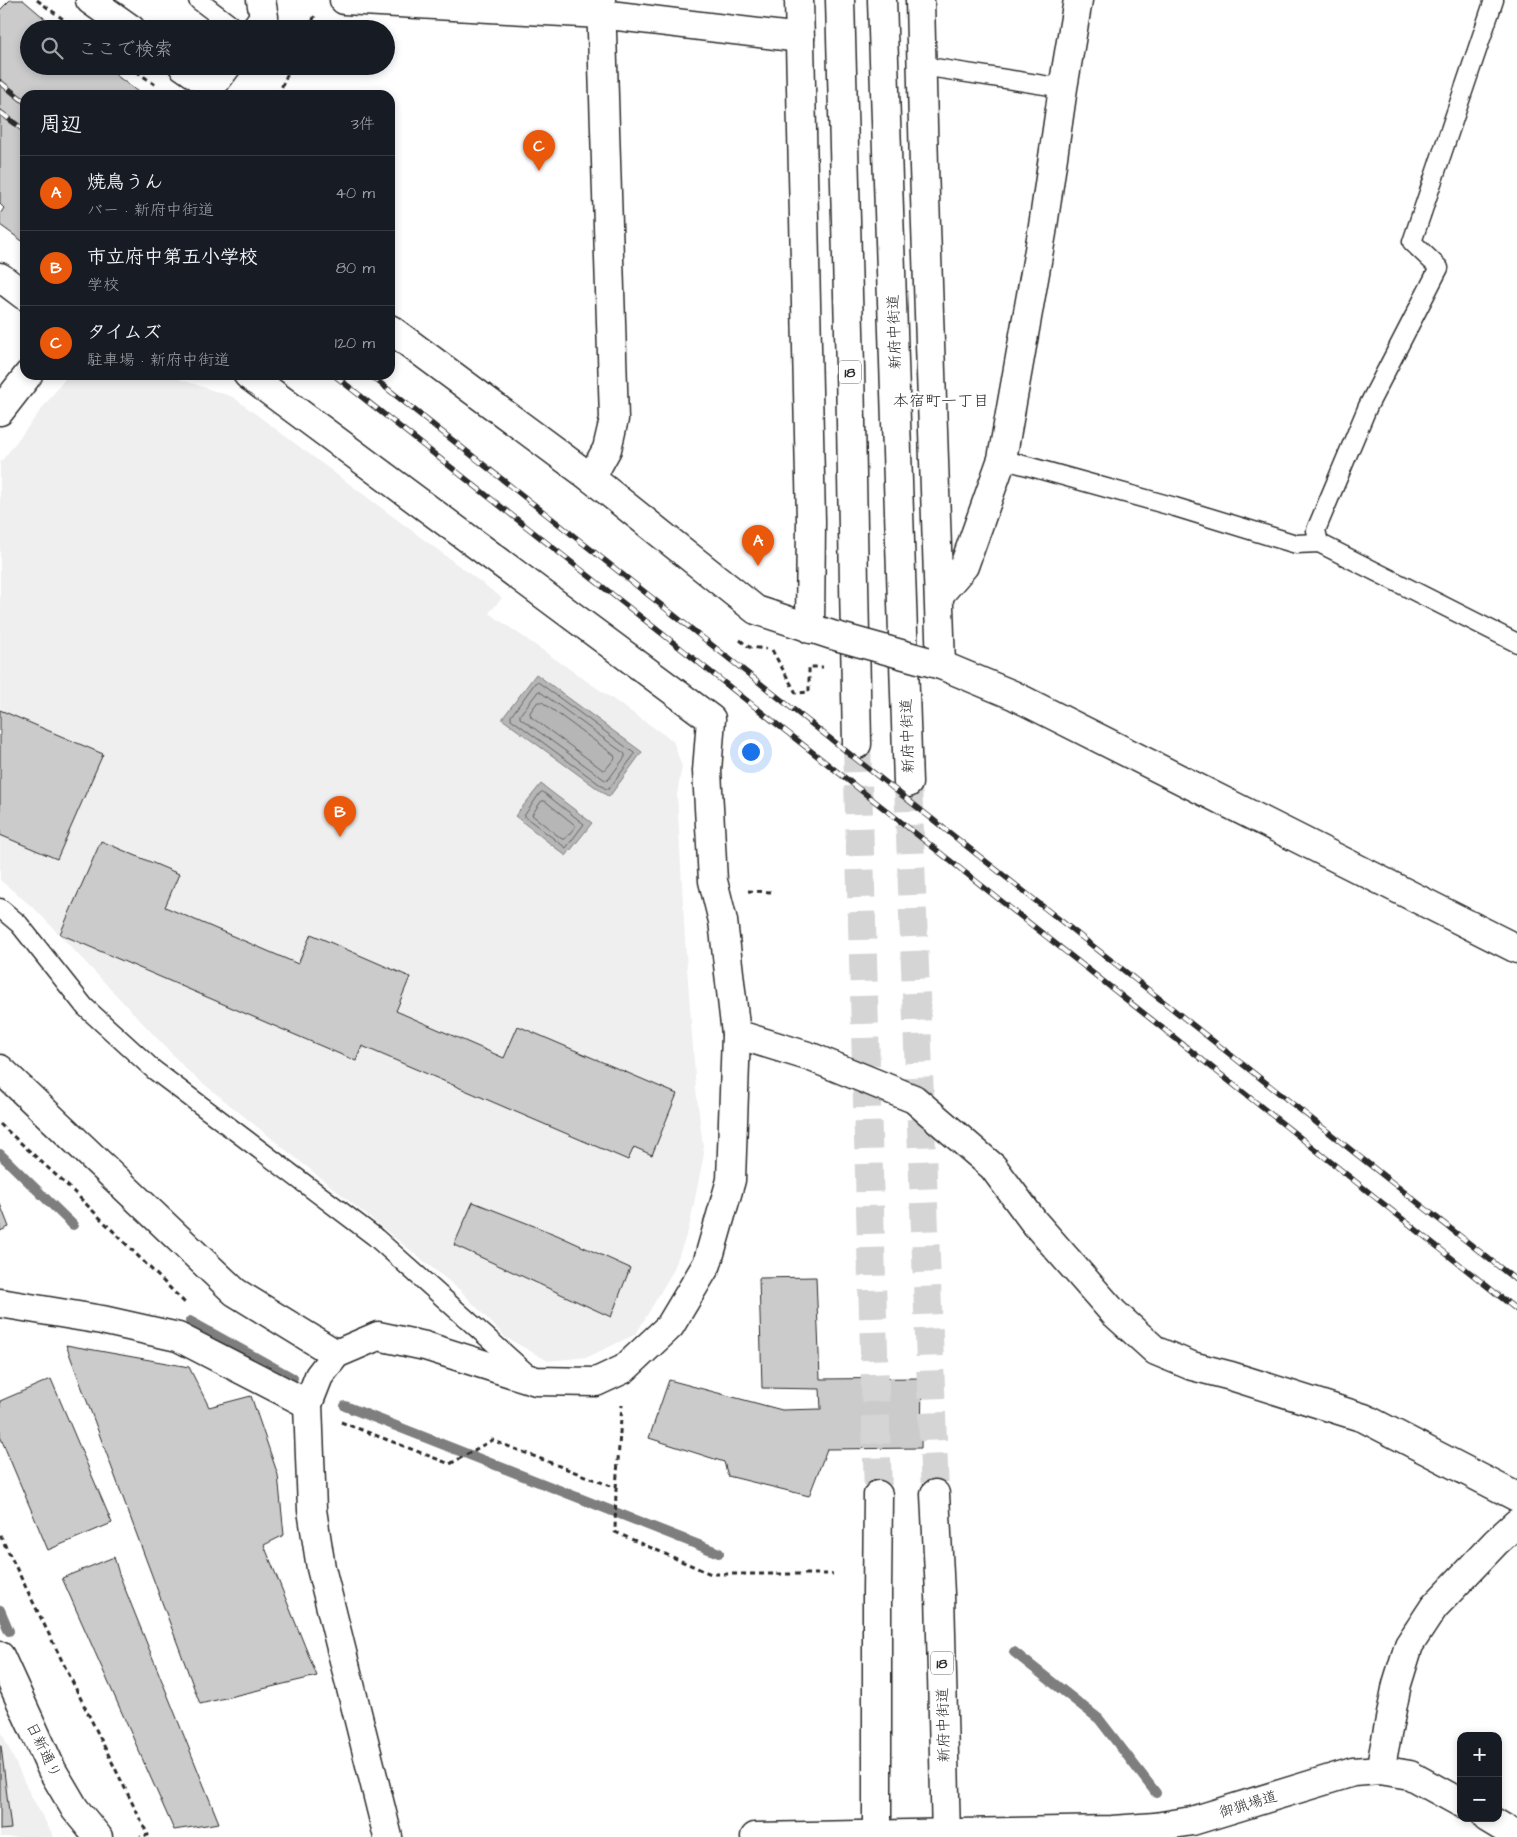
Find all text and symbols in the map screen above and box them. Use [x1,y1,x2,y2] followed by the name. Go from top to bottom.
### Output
[20,20,395,75] search box
[38,34,66,62] icon: search
[78,36,173,63] text: ここで検索
[40,110,82,139] text: 周辺
[351,113,375,135] text: 3件
[523,130,555,171] pin: C
[87,169,163,196] text: 焼鳥うん
[51,182,61,204] text: A
[335,182,375,204] text: 40 m
[87,199,214,221] text: バー · 新府中街道
[87,244,258,271] text: 市立府中第五小学校
[50,257,62,279] text: B
[336,257,375,279] text: 80 m
[87,274,119,296] text: 学校
[883,294,906,370] street label: 新府中街道
[87,319,161,346] text: タイムズ
[50,332,62,354] text: C
[335,332,375,354] text: 120 m
[87,349,230,371] text: 駐車場 · 新府中街道
[839,361,861,384] road number: 18
[893,390,989,412] district label: 本宿町一丁目
[742,525,774,566] pin: A
[896,698,919,774] street label: 新府中街道
[738,739,764,765] your location
[324,796,356,837] pin: B
[931,1652,953,1675] road number: 18
[932,1687,955,1763] street label: 新府中街道
[21,1719,66,1782] street label: 日新通り
[1457,1732,1502,1822] map controls
[1457,1732,1502,1777] button: +
[1457,1777,1502,1822] button: −
[1216,1786,1280,1823] street label: 御猟場道

